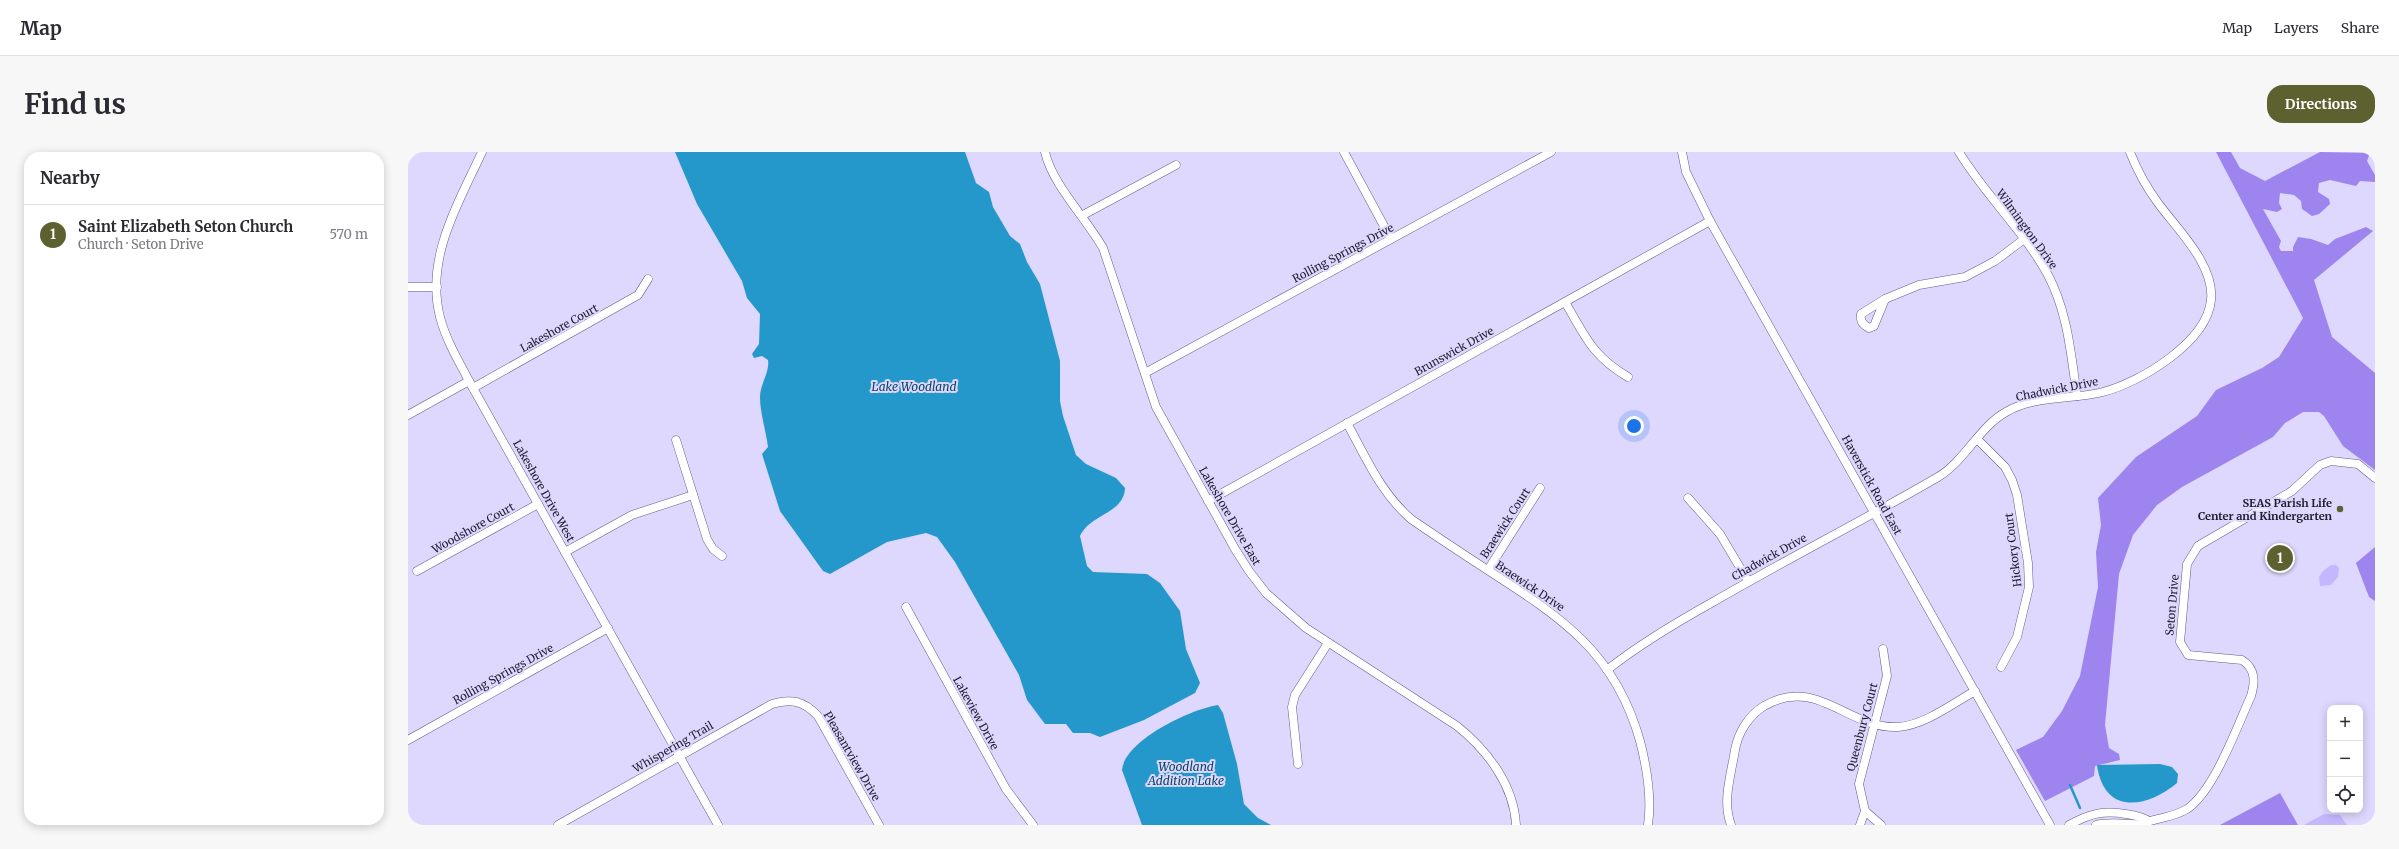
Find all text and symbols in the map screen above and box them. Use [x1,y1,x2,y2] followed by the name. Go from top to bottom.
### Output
[20,16,62,40] text: Map
[2222,19,2252,37] text: Map
[2274,19,2319,37] text: Layers
[2341,19,2379,37] text: Share
[2267,85,2375,123] button: Directions
[24,86,126,122] text: Find us
[40,167,100,189] text: Nearby
[1993,186,2061,272] street label: Wilmington Drive
[78,217,293,236] text: Saint Elizabeth Seton Church
[1290,220,1396,286] street label: Rolling Springs Drive
[50,226,56,243] text: 1
[330,226,368,243] text: 570 m
[78,236,203,253] text: Church · Seton Drive
[518,300,601,355] street label: Lakeshore Court
[1412,323,1496,379] street label: Brunswick Drive
[2015,374,2100,404] street label: Chadwick Drive
[872,379,956,394] water label: Lake Woodland
[1624,416,1644,436] your location
[1839,433,1906,538] street label: Haverstick Road East
[510,437,578,545] street label: Lakeshore Drive West
[1196,464,1264,568] street label: Lakeshore Drive East
[1477,484,1533,561] street label: Braewick Court
[2198,496,2333,523] place label: SEAS Parish Life Center and Kindergarten
[429,499,517,557] street label: Woodshore Court
[2335,504,2345,514] marker: SEAS Parish Life Center and Kindergarten
[2001,512,2024,588] street label: Hickory Court
[1729,531,1809,583] street label: Chadwick Drive
[2267,543,2293,573] pin: 1
[1493,558,1567,614] street label: Braewick Drive
[2162,574,2182,636] street label: Seton Drive
[450,640,556,707] street label: Rolling Springs Drive
[950,674,1002,752] street label: Lakeview Drive
[1843,681,1881,773] street label: Queenbury Court
[2327,705,2363,813] map controls
[2327,705,2363,741] button: +
[821,709,883,804] street label: Pleasantview Drive
[629,718,716,776] street label: Whispering Trail
[2327,741,2363,777] button: −
[1147,759,1224,788] water label: Woodland Addition Lake
[2327,777,2363,813] button: locate

